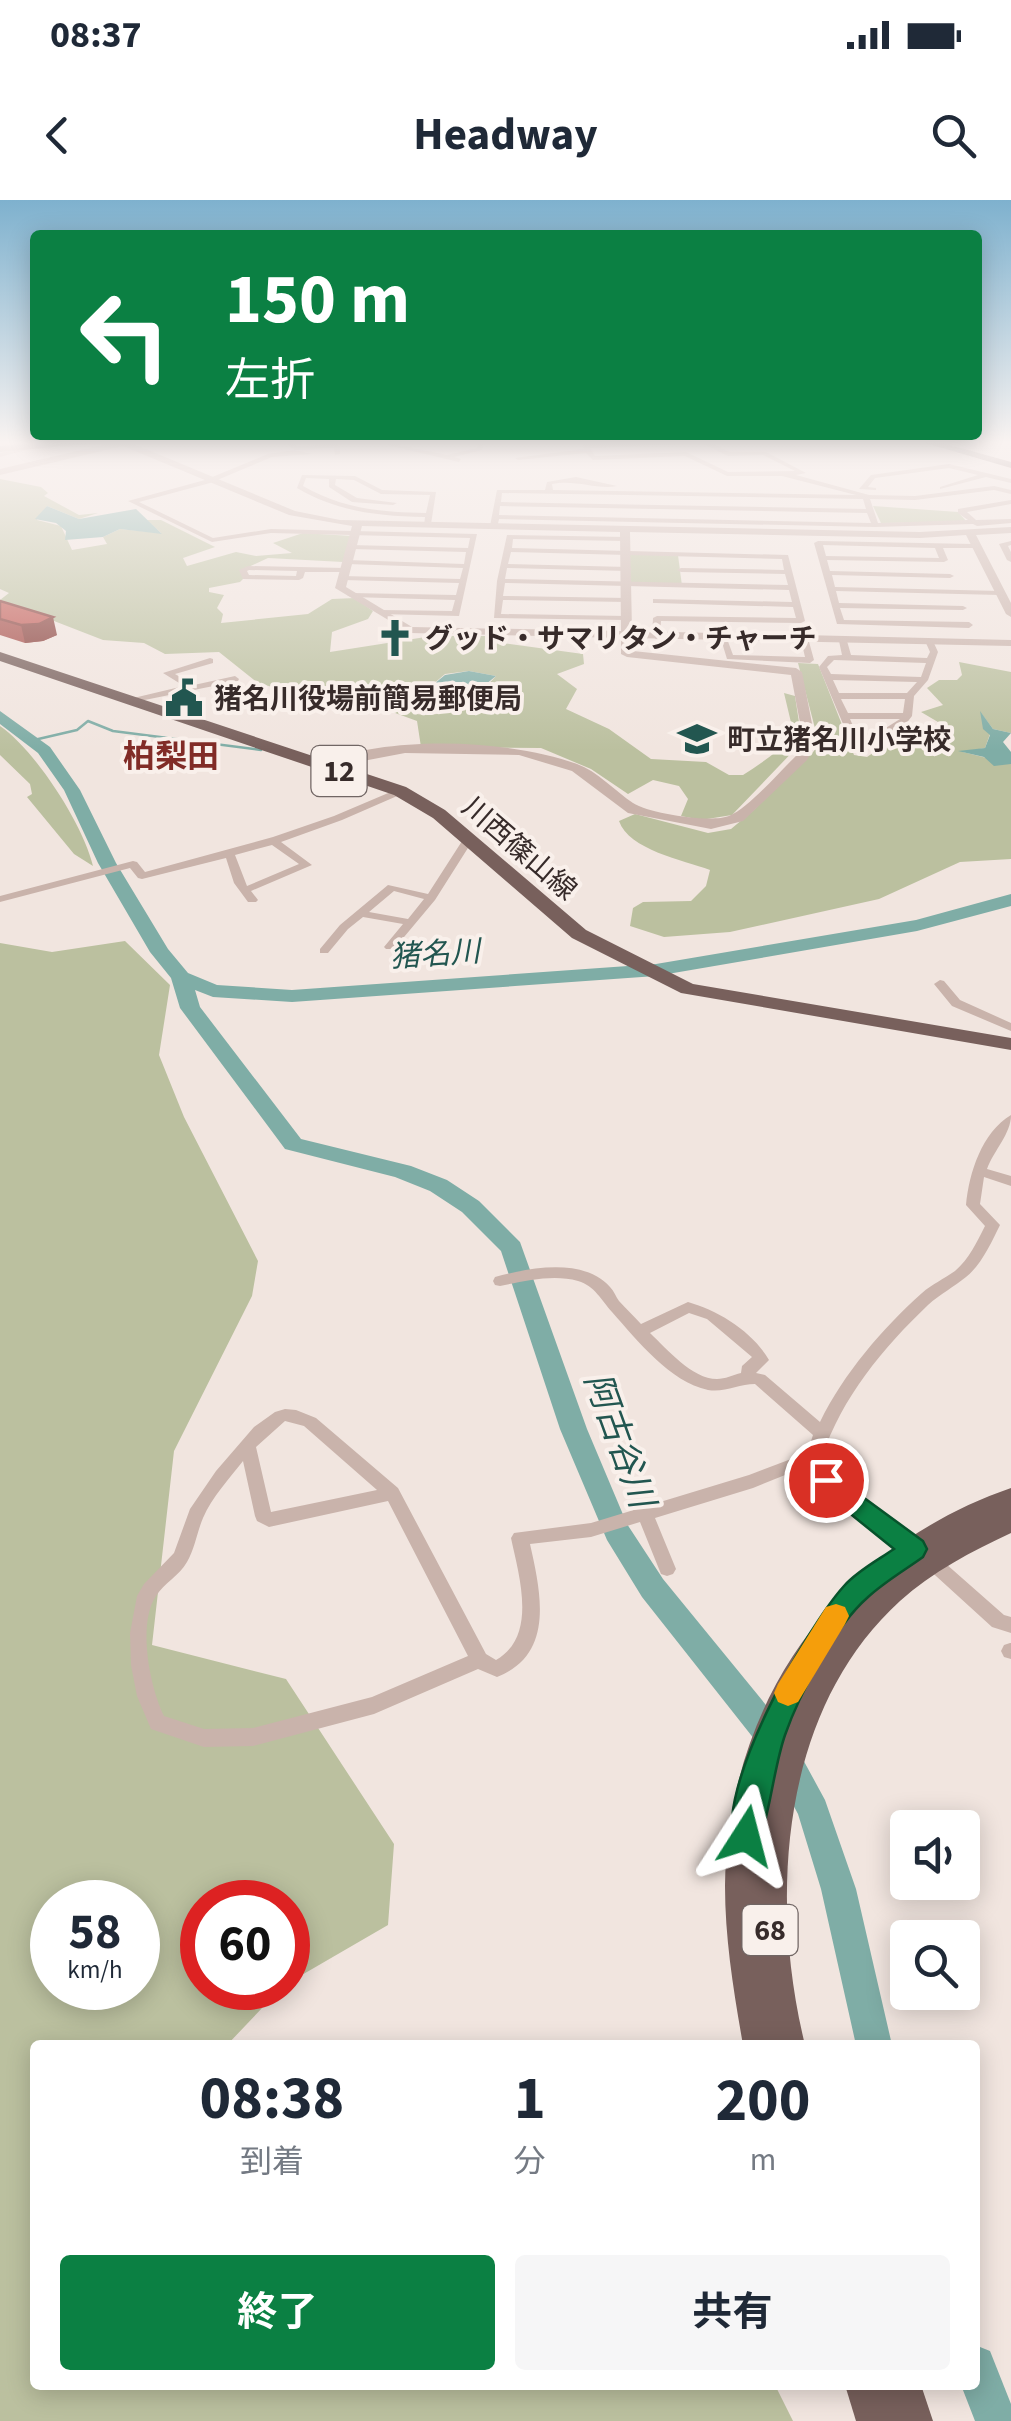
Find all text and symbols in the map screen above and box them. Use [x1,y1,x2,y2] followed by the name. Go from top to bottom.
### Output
[50,8,142,62] text: 08:37
[413,103,598,167] text: Headway
[30,108,85,163] icon: back
[926,108,981,163] icon: search
[225,250,410,350] text: 150 m
[60,270,190,400] icon: left
[225,349,315,413] text: 左折
[374,617,416,659] church icon: グッド・サマリタン・チャーチ
[425,619,817,659] place label: グッド・サマリタン・チャーチ
[163,677,205,719] public building icon: 猪名川役場前簡易郵便局
[214,679,522,719] place label: 猪名川役場前簡易郵便局
[676,718,718,760] school or university icon: 町立猪名川小学校
[727,720,951,760] place label: 町立猪名川小学校
[123,734,219,780] district label: 柏梨田
[312,746,366,796] road number: 12
[453,788,585,910] street label: 川西篠山線
[389,930,484,979] water label: 猪名川
[572,1366,668,1518] water label: 阿古谷川
[784,1438,869,1523] pin
[799,1453,854,1508] icon: arrive
[694,1784,798,1888] position arrow
[890,1810,980,2010] map controls
[890,1810,980,1900] button: sound
[180,1880,310,2010] speed limit sign: 60
[69,1897,121,1968] text: 58
[742,1905,798,1955] road number: 68
[890,1920,980,2010] button: search
[67,1952,123,1988] text: km/h
[200,2057,344,2142] text: 08:38
[514,2057,546,2142] text: 1
[715,2059,810,2144] text: 200
[750,2137,776,2183] text: m
[240,2139,304,2185] text: 到着
[514,2139,546,2185] text: 分
[60,2255,495,2370] button: 終了
[515,2255,950,2370] button: 共有

